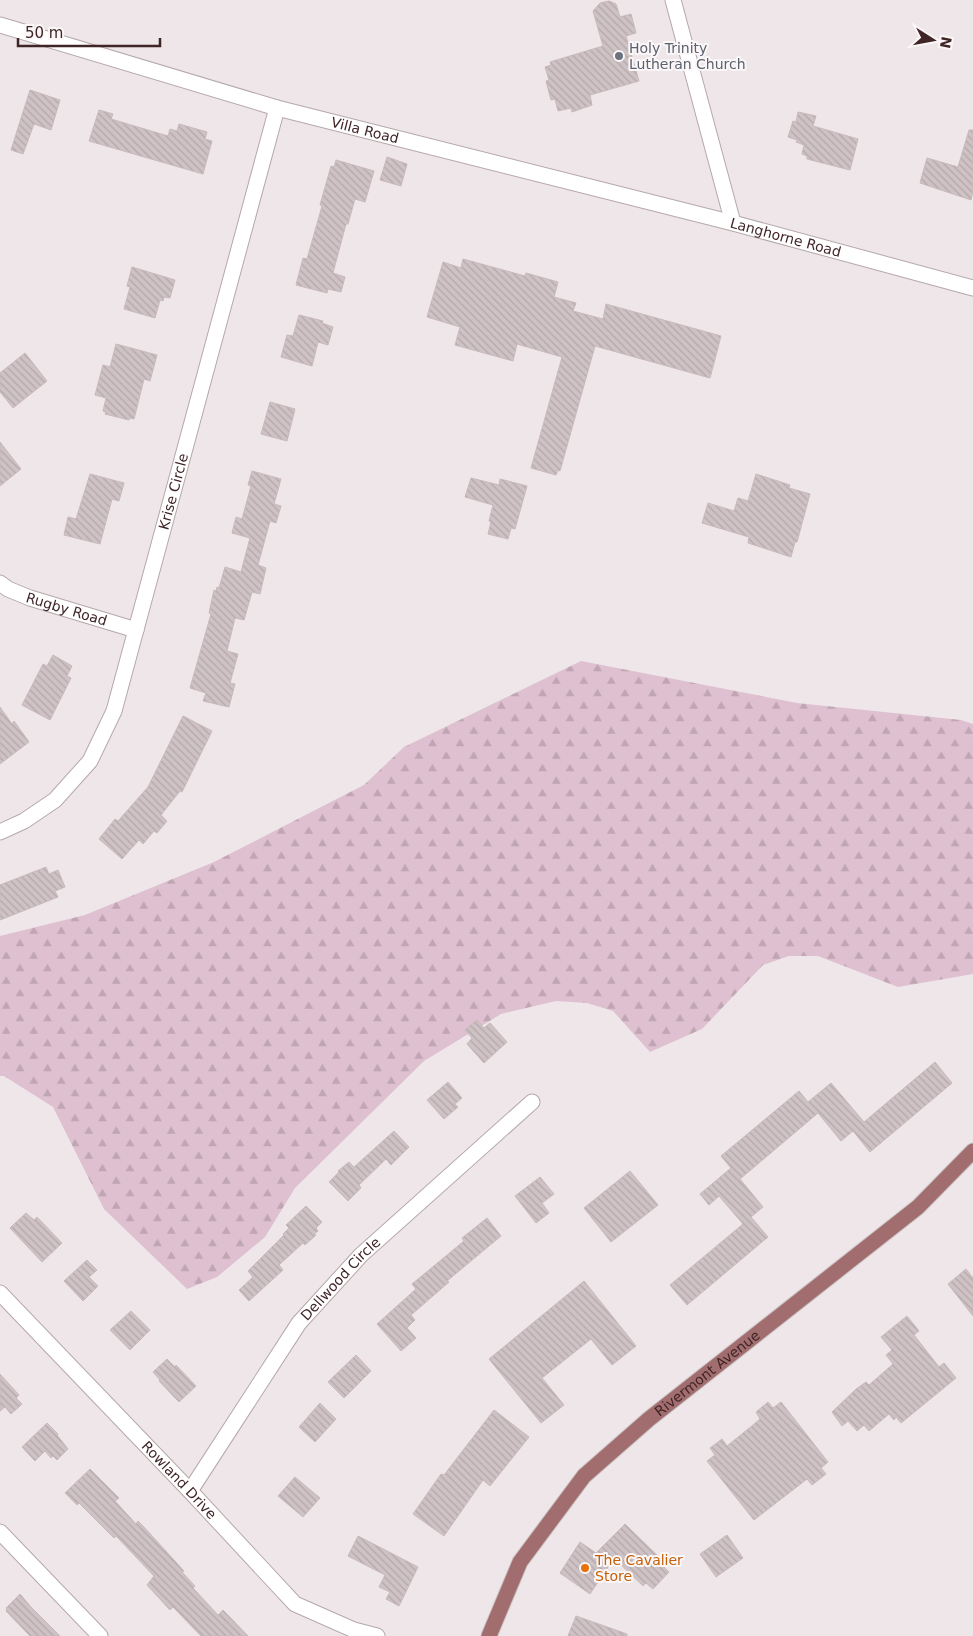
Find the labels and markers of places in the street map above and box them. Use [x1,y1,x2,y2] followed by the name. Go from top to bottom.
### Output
[629,40,746,72] place label: Holy Trinity Lutheran Church
[613,50,625,62] marker: Holy Trinity Lutheran Church
[594,1552,683,1584] place label: The Cavalier Store
[579,1562,591,1574] marker: The Cavalier Store

